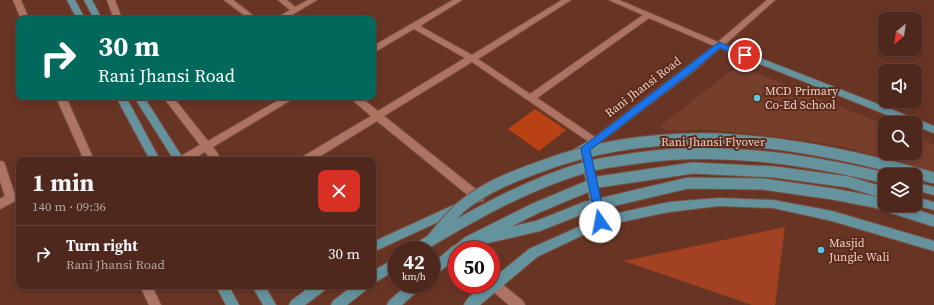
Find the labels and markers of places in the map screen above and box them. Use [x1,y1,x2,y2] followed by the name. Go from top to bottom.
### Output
[728,38,762,72] pin
[765,83,839,113] place label: MCD Primary Co-Ed School
[752,93,762,103] marker: MCD Primary Co-Ed School
[828,235,890,265] place label: Masjid Jungle Wali
[816,245,826,255] marker: Masjid Jungle Wali

